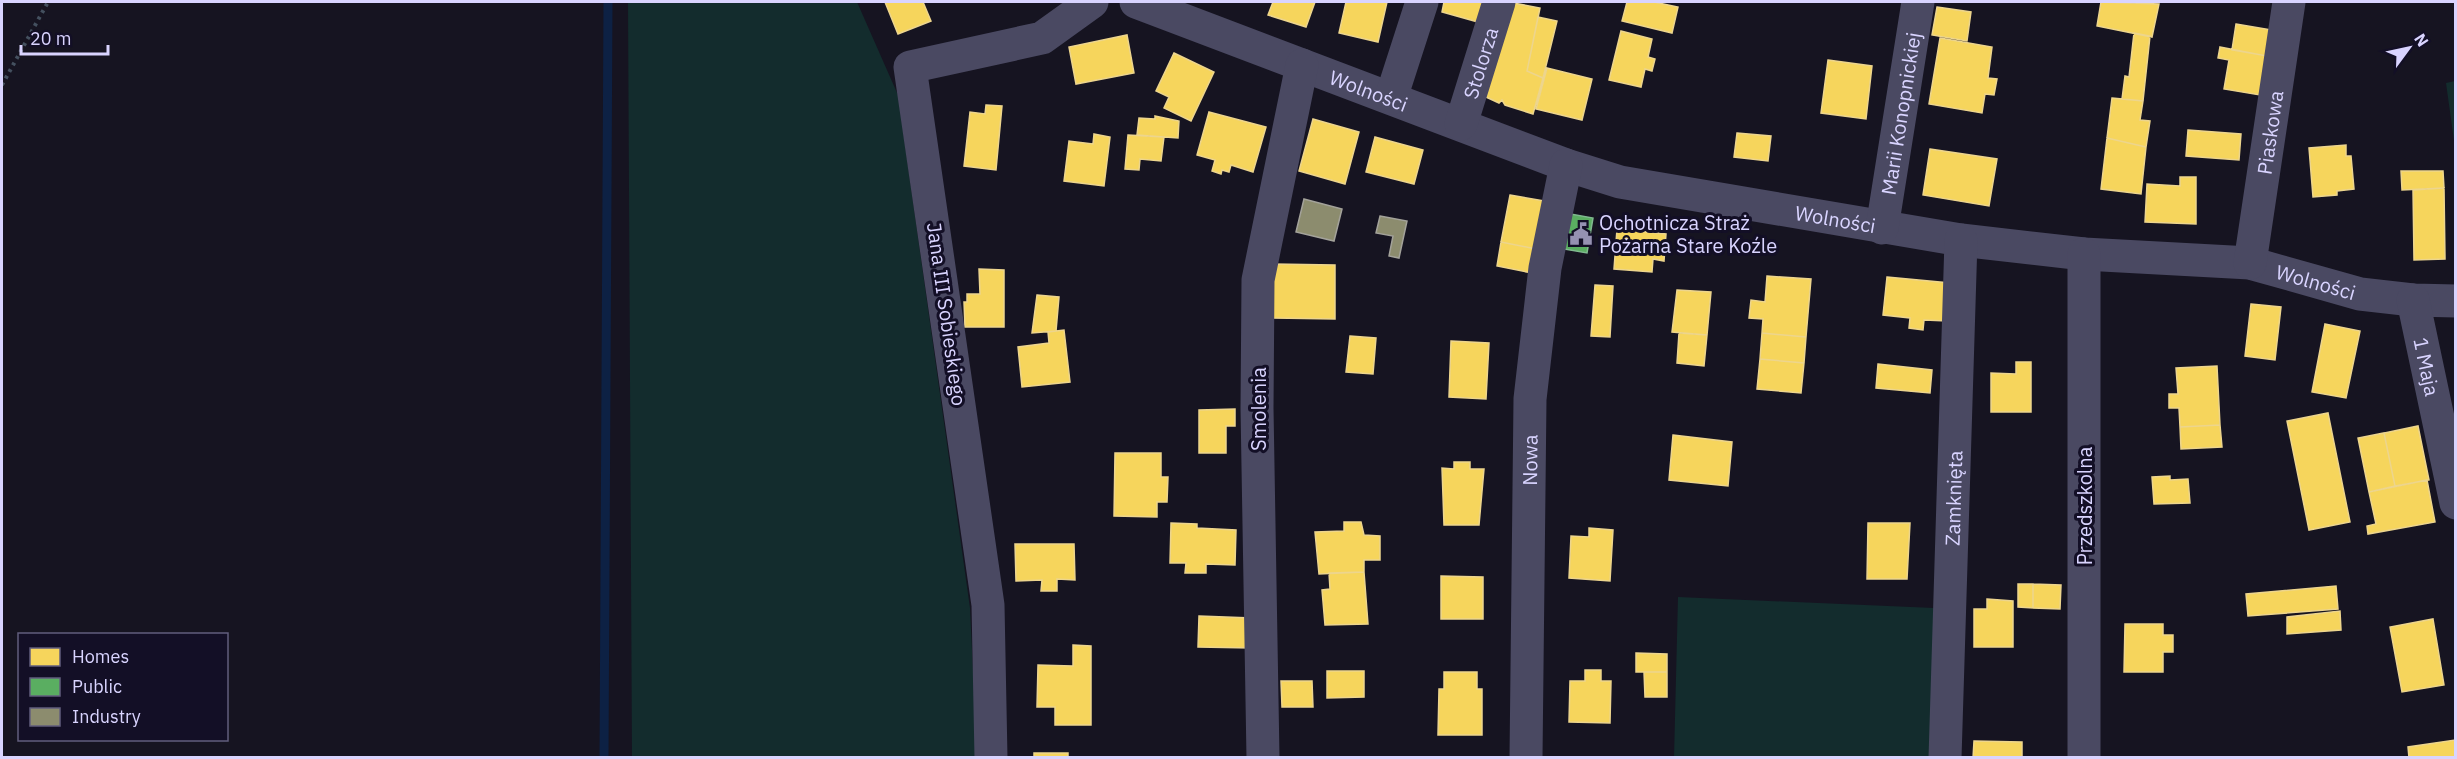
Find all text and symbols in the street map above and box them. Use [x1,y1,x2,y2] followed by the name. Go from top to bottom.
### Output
[21,18,108,56] scale bar
[2379,18,2439,78] north arrow
[1456,23,1504,102] street label: Stolorza
[30,27,72,50] text: 20 m
[1874,30,1927,197] street label: Marii Konopnickiej
[2410,30,2433,50] text: N
[1326,63,1412,117] street label: Wolności
[2250,88,2289,176] street label: Piaskowa
[1793,198,1878,239] street label: Wolności
[1599,209,1777,259] place label: Ochotnicza Straż Pożarna Stare Koźle
[921,221,973,407] street label: Jana III Sobieskiego
[1568,221,1594,247] public building icon: Ochotnicza Straż Pożarna Stare Koźle
[2273,258,2359,306] street label: Wolności
[2408,335,2447,399] street label: 1 Maja
[1245,367,1272,451] street label: Smolenia
[1516,434,1543,486] street label: Nowa
[2071,446,2098,565] street label: Przedszkolna
[1938,450,1968,546] street label: Zamknięta
[18,633,228,741] legend
[72,645,129,668] text: Homes
[72,675,122,698] text: Public
[72,705,141,728] text: Industry

